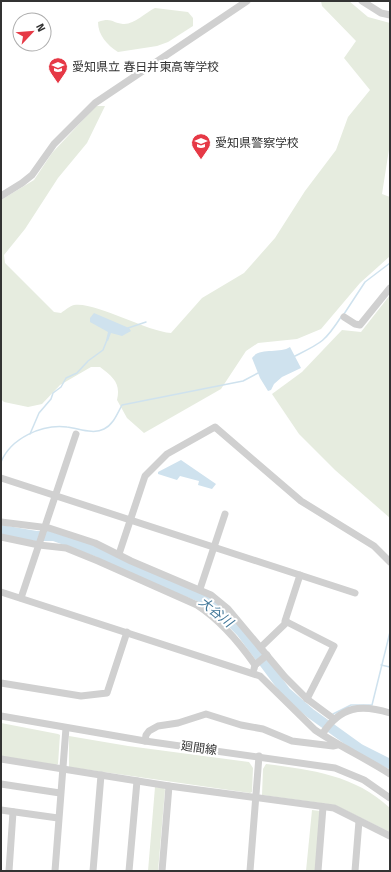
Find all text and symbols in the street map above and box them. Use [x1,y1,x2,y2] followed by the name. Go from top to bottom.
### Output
[12,12,52,52] north arrow
[33,22,48,34] text: N
[47,56,69,84] school or university icon: 愛知県立 春日井東高等学校
[72,60,219,74] place label: 愛知県立 春日井東高等学校
[190,132,212,160] school or university icon: 愛知県警察学校
[215,136,299,150] place label: 愛知県警察学校
[196,594,237,631] water label: 大谷川
[180,739,218,757] street label: 廻間線

